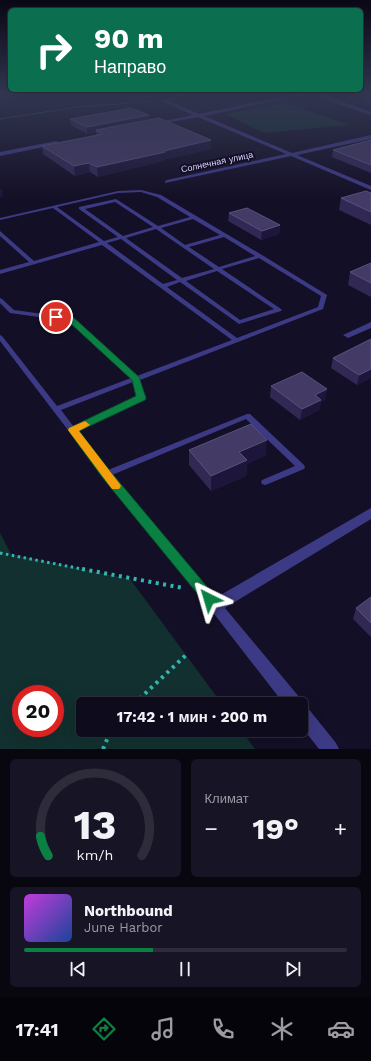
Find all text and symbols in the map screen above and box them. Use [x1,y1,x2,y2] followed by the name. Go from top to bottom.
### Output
[94,22,164,55] text: 90 m
[28,24,80,76] icon: right
[94,56,166,77] text: Направо
[180,149,254,175] street label: Солнечная улица
[39,300,73,334] pin
[45,306,67,328] icon: arrive
[188,578,230,620] position arrow
[12,685,64,737] speed limit sign: 20
[117,708,267,726] text: 17:42 · 1 мин · 200 m
[205,791,249,806] text: Климат
[74,800,117,849] text: 13
[253,811,299,846] text: 19°
[205,816,218,841] text: −
[334,816,347,841] text: +
[77,847,114,863] text: km/h
[84,902,173,920] text: Northbound
[84,920,163,935] text: June Harbor
[67,958,89,980] icon: previous
[174,958,196,980] icon: pause
[282,958,304,980] icon: next
[90,1015,118,1043] icon: directions
[149,1015,177,1043] icon: music
[209,1015,237,1043] icon: phone
[268,1015,296,1043] icon: climate
[327,1015,355,1043] icon: car
[16,1019,58,1040] text: 17:41

